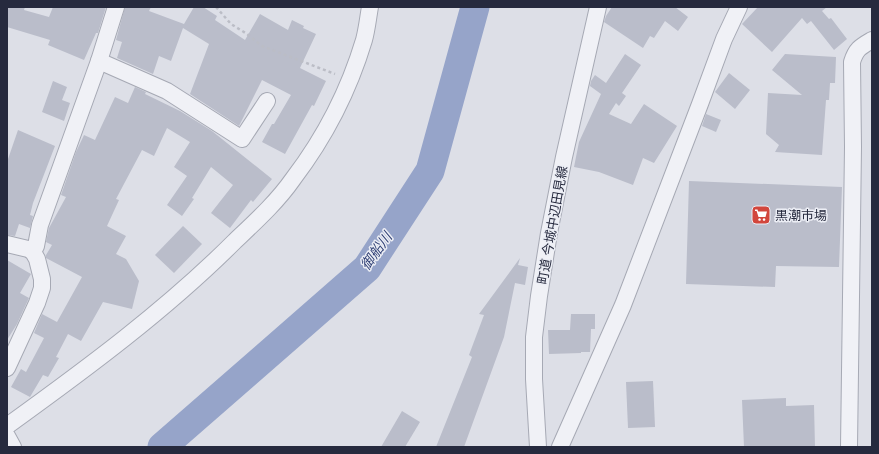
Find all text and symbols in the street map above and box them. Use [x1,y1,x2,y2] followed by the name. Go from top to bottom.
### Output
[535,165,569,285] street label: 町道 今城中辺田見線
[750,204,772,226] supermarket icon: 黒潮市場
[775,208,827,222] place label: 黒潮市場
[357,228,396,273] water label: 御船川

